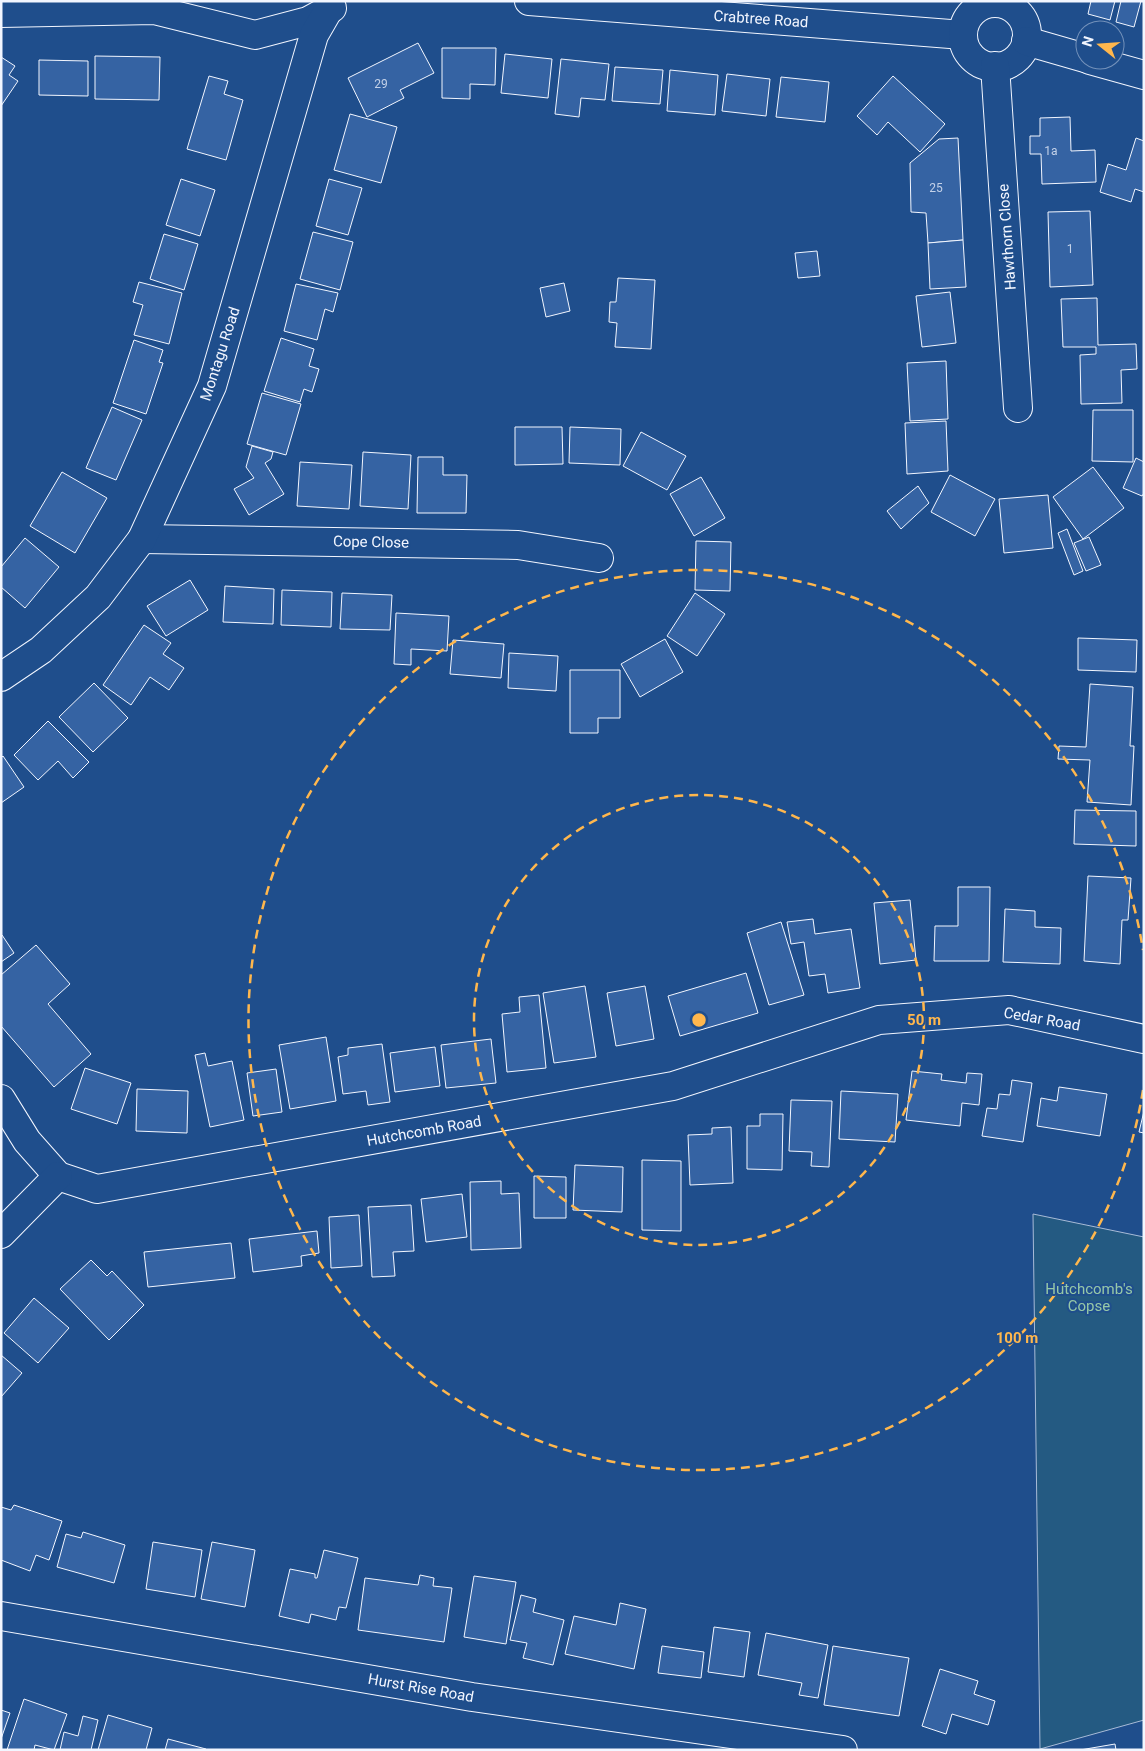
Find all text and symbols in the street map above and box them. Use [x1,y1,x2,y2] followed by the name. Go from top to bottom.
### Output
[713,7,809,31] street label: Crabtree Road
[1075,20,1125,70] north arrow
[1078,34,1097,48] text: N
[374,77,388,91] house number: 29
[1044,144,1058,158] house number: 1a
[929,181,943,195] house number: 25
[994,183,1020,291] street label: Hawthorn Close
[1067,242,1073,256] house number: 1
[196,305,244,403] street label: Montagu Road
[333,532,409,552] street label: Cope Close
[1002,1003,1082,1035] street label: Cedar Road
[690,1011,708,1029] centre of rings
[907,1011,941,1029] text: 50 m
[365,1112,483,1150] street label: Hutchcomb Road
[1045,1280,1133,1315] park label: Hutchcomb's Copse
[996,1329,1038,1347] text: 100 m
[367,1670,475,1706] street label: Hurst Rise Road

